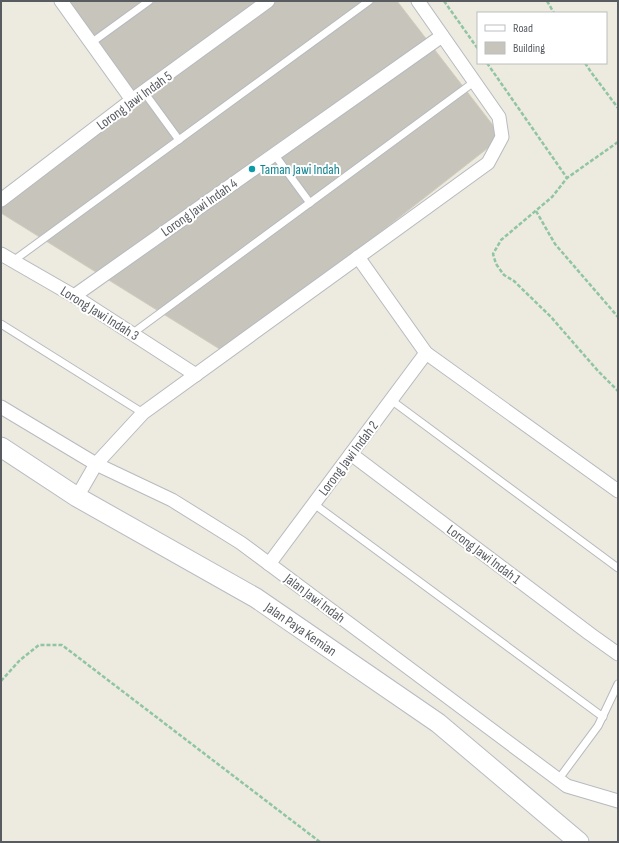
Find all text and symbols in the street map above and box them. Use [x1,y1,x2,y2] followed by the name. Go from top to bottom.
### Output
[477,12,607,64] legend
[513,21,533,36] text: Road
[513,41,545,56] text: Building
[93,67,176,133] street label: Lorong Jawi Indah 5
[260,161,340,178] place label: Taman Jawi Indah
[247,164,257,174] marker: Taman Jawi Indah
[158,175,241,240] street label: Lorong Jawi Indah 4
[57,283,142,344] street label: Lorong Jawi Indah 3
[315,417,382,499] street label: Lorong Jawi Indah 2
[443,521,524,588] street label: Lorong Jawi Indah 1
[280,570,348,627] street label: Jalan Jawi Indah
[261,598,340,660] street label: Jalan Paya Kemian

